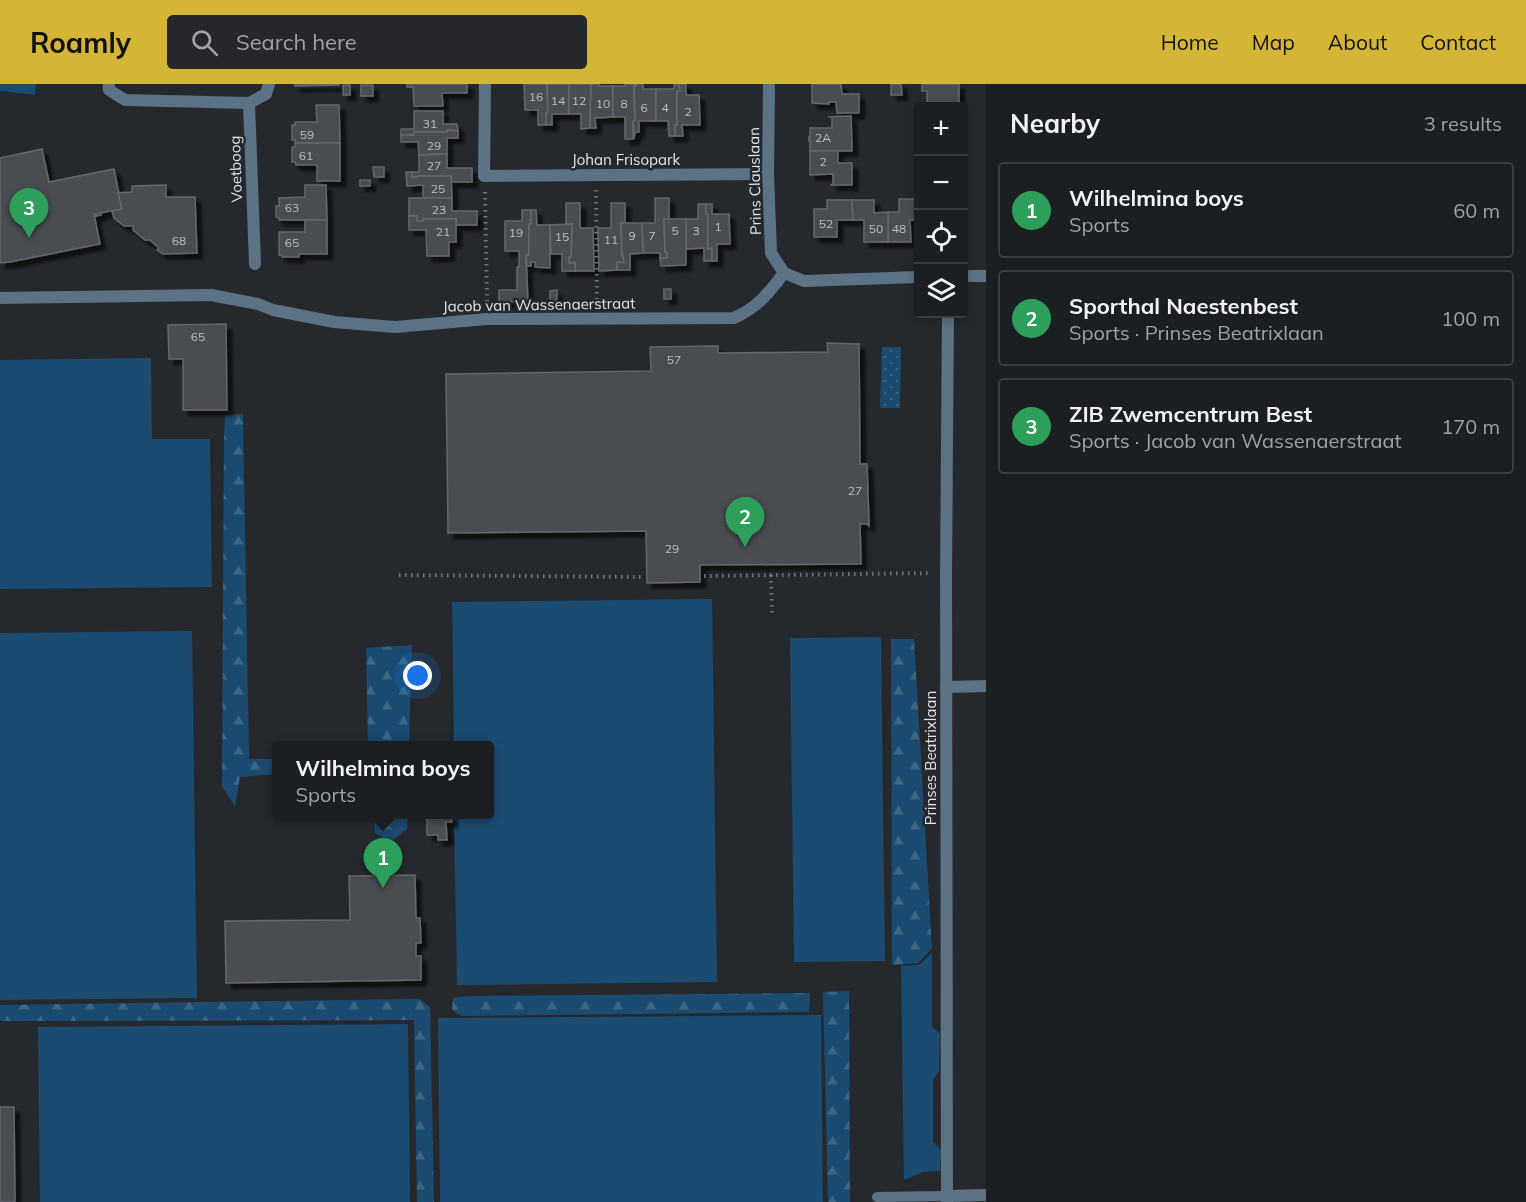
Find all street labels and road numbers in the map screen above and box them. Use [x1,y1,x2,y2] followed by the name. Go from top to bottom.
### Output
[744,127,765,235] street label: Prins Clauslaan
[225,135,246,203] street label: Voetboog
[572,150,681,169] street label: Johan Frisopark
[443,293,635,316] street label: Jacob van Wassenaerstraat
[921,691,940,825] street label: Prinses Beatrixlaan

